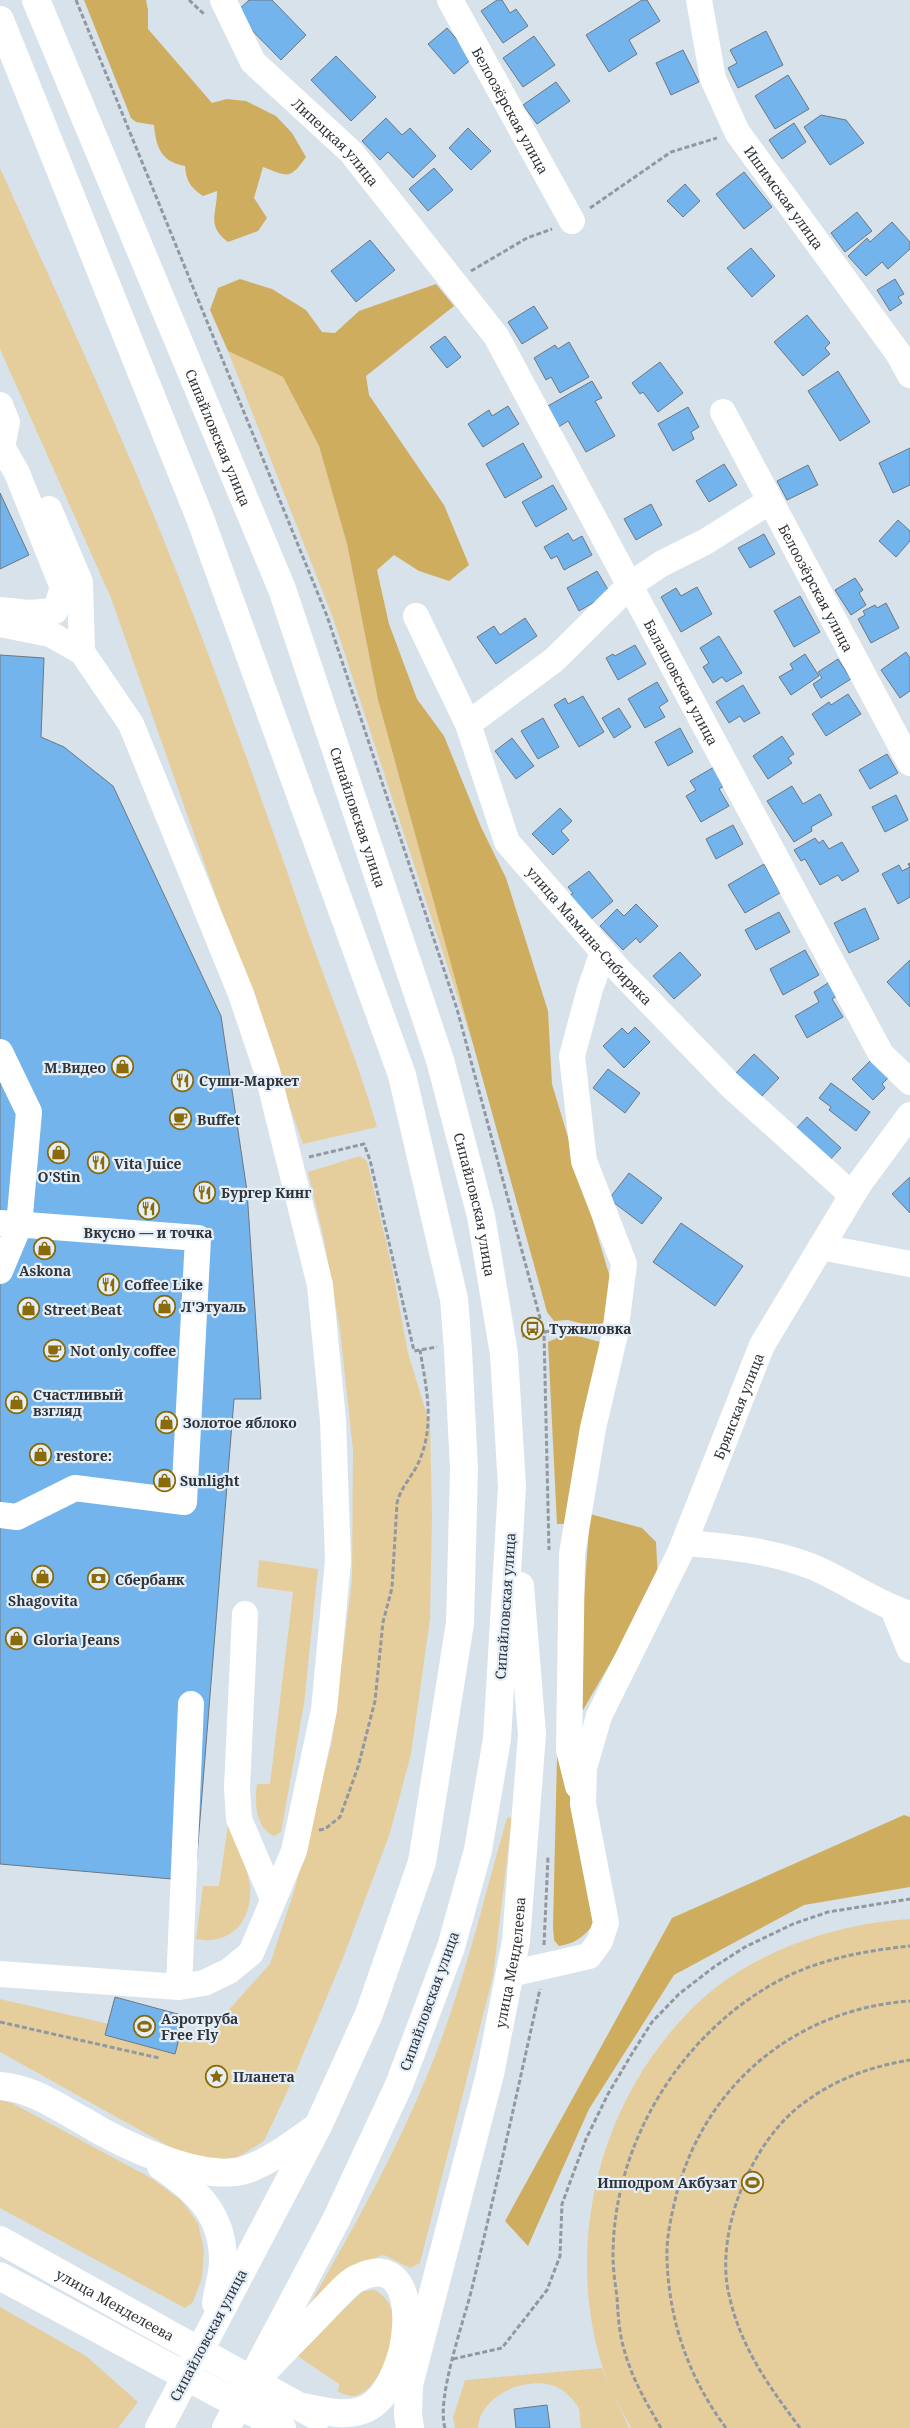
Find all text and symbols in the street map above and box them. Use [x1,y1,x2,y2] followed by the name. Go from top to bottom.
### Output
[468,43,554,177] street label: Белоозёрская улица
[288,93,384,190] street label: Липецкая улица
[740,142,829,253] street label: Ишимская улица
[182,366,256,509] street label: Сипайловская улица
[775,520,858,655] street label: Белоозёрская улица
[640,616,723,749] street label: Балашовская улица
[326,744,391,890] street label: Сипайловская улица
[523,862,657,1009] street label: улица Мамина-Сибиряка
[110,1055,134,1079] shop icon: М.Видео
[44,1058,106,1077] place label: М.Видео
[171,1068,195,1092] restaurant icon: Суши-Маркет
[199,1071,299,1090] place label: Суши-Маркет
[169,1107,193,1131] cafe icon: Buffet
[197,1110,240,1129] place label: Buffet
[450,1130,500,1278] street label: Сипайловская улица
[47,1141,71,1165] shop icon: O'Stin
[86,1151,110,1175] restaurant icon: Vita Juice
[114,1154,182,1173] place label: Vita Juice
[37,1167,81,1186] place label: O'Stin
[193,1180,217,1204] restaurant icon: Бургер Кинг
[221,1183,311,1202] place label: Бургер Кинг
[136,1197,160,1221] restaurant icon: Вкусно — и точка
[83,1223,213,1242] place label: Вкусно — и точка
[33,1236,57,1260] shop icon: Askona
[19,1261,71,1280] place label: Askona
[96,1272,120,1296] restaurant icon: Coffee Like
[124,1275,203,1294] place label: Coffee Like
[153,1294,177,1318] shop icon: Л'Этуаль
[16,1297,40,1321] shop icon: Street Beat
[181,1297,246,1316] place label: Л'Этуаль
[44,1300,122,1319] place label: Street Beat
[521,1316,545,1340] bus stop icon: Тужиловка
[549,1319,631,1338] place label: Тужиловка
[42,1338,66,1362] cafe icon: Not only coffee
[70,1341,176,1360] place label: Not only coffee
[708,1350,768,1462] street label: Брянская улица
[33,1385,124,1420] place label: Счастливый взгляд
[5,1390,29,1414] shop icon: Счастливый взгляд
[155,1410,179,1434] shop icon: Золотое яблоко
[183,1413,297,1432] place label: Золотое яблоко
[28,1443,52,1467] shop icon: restore:
[56,1446,112,1465] place label: restore:
[152,1468,176,1492] shop icon: Sunlight
[180,1471,240,1490] place label: Sunlight
[490,1532,520,1680] street label: Сипайловская улица
[31,1565,55,1589] shop icon: Shagovita
[87,1567,111,1591] bank icon: Сбербанк
[115,1570,185,1589] place label: Сбербанк
[8,1591,78,1610] place label: Shagovita
[5,1627,29,1651] shop icon: Gloria Jeans
[33,1630,120,1649] place label: Gloria Jeans
[490,1896,529,2030] street label: улица Менделеева
[395,1929,463,2073] street label: Сипайловская улица
[161,2009,238,2044] place label: Аэротруба Free Fly
[133,2014,157,2038] sports icon: Аэротруба Free Fly
[205,2064,229,2088] place icon: Планета
[233,2067,295,2086] place label: Планета
[741,2170,765,2194] sports icon: Ипподром Акбузат
[597,2173,737,2192] place label: Ипподром Акбузат
[53,2264,178,2345] street label: улица Менделеева
[165,2266,251,2404] street label: Сипайловская улица

